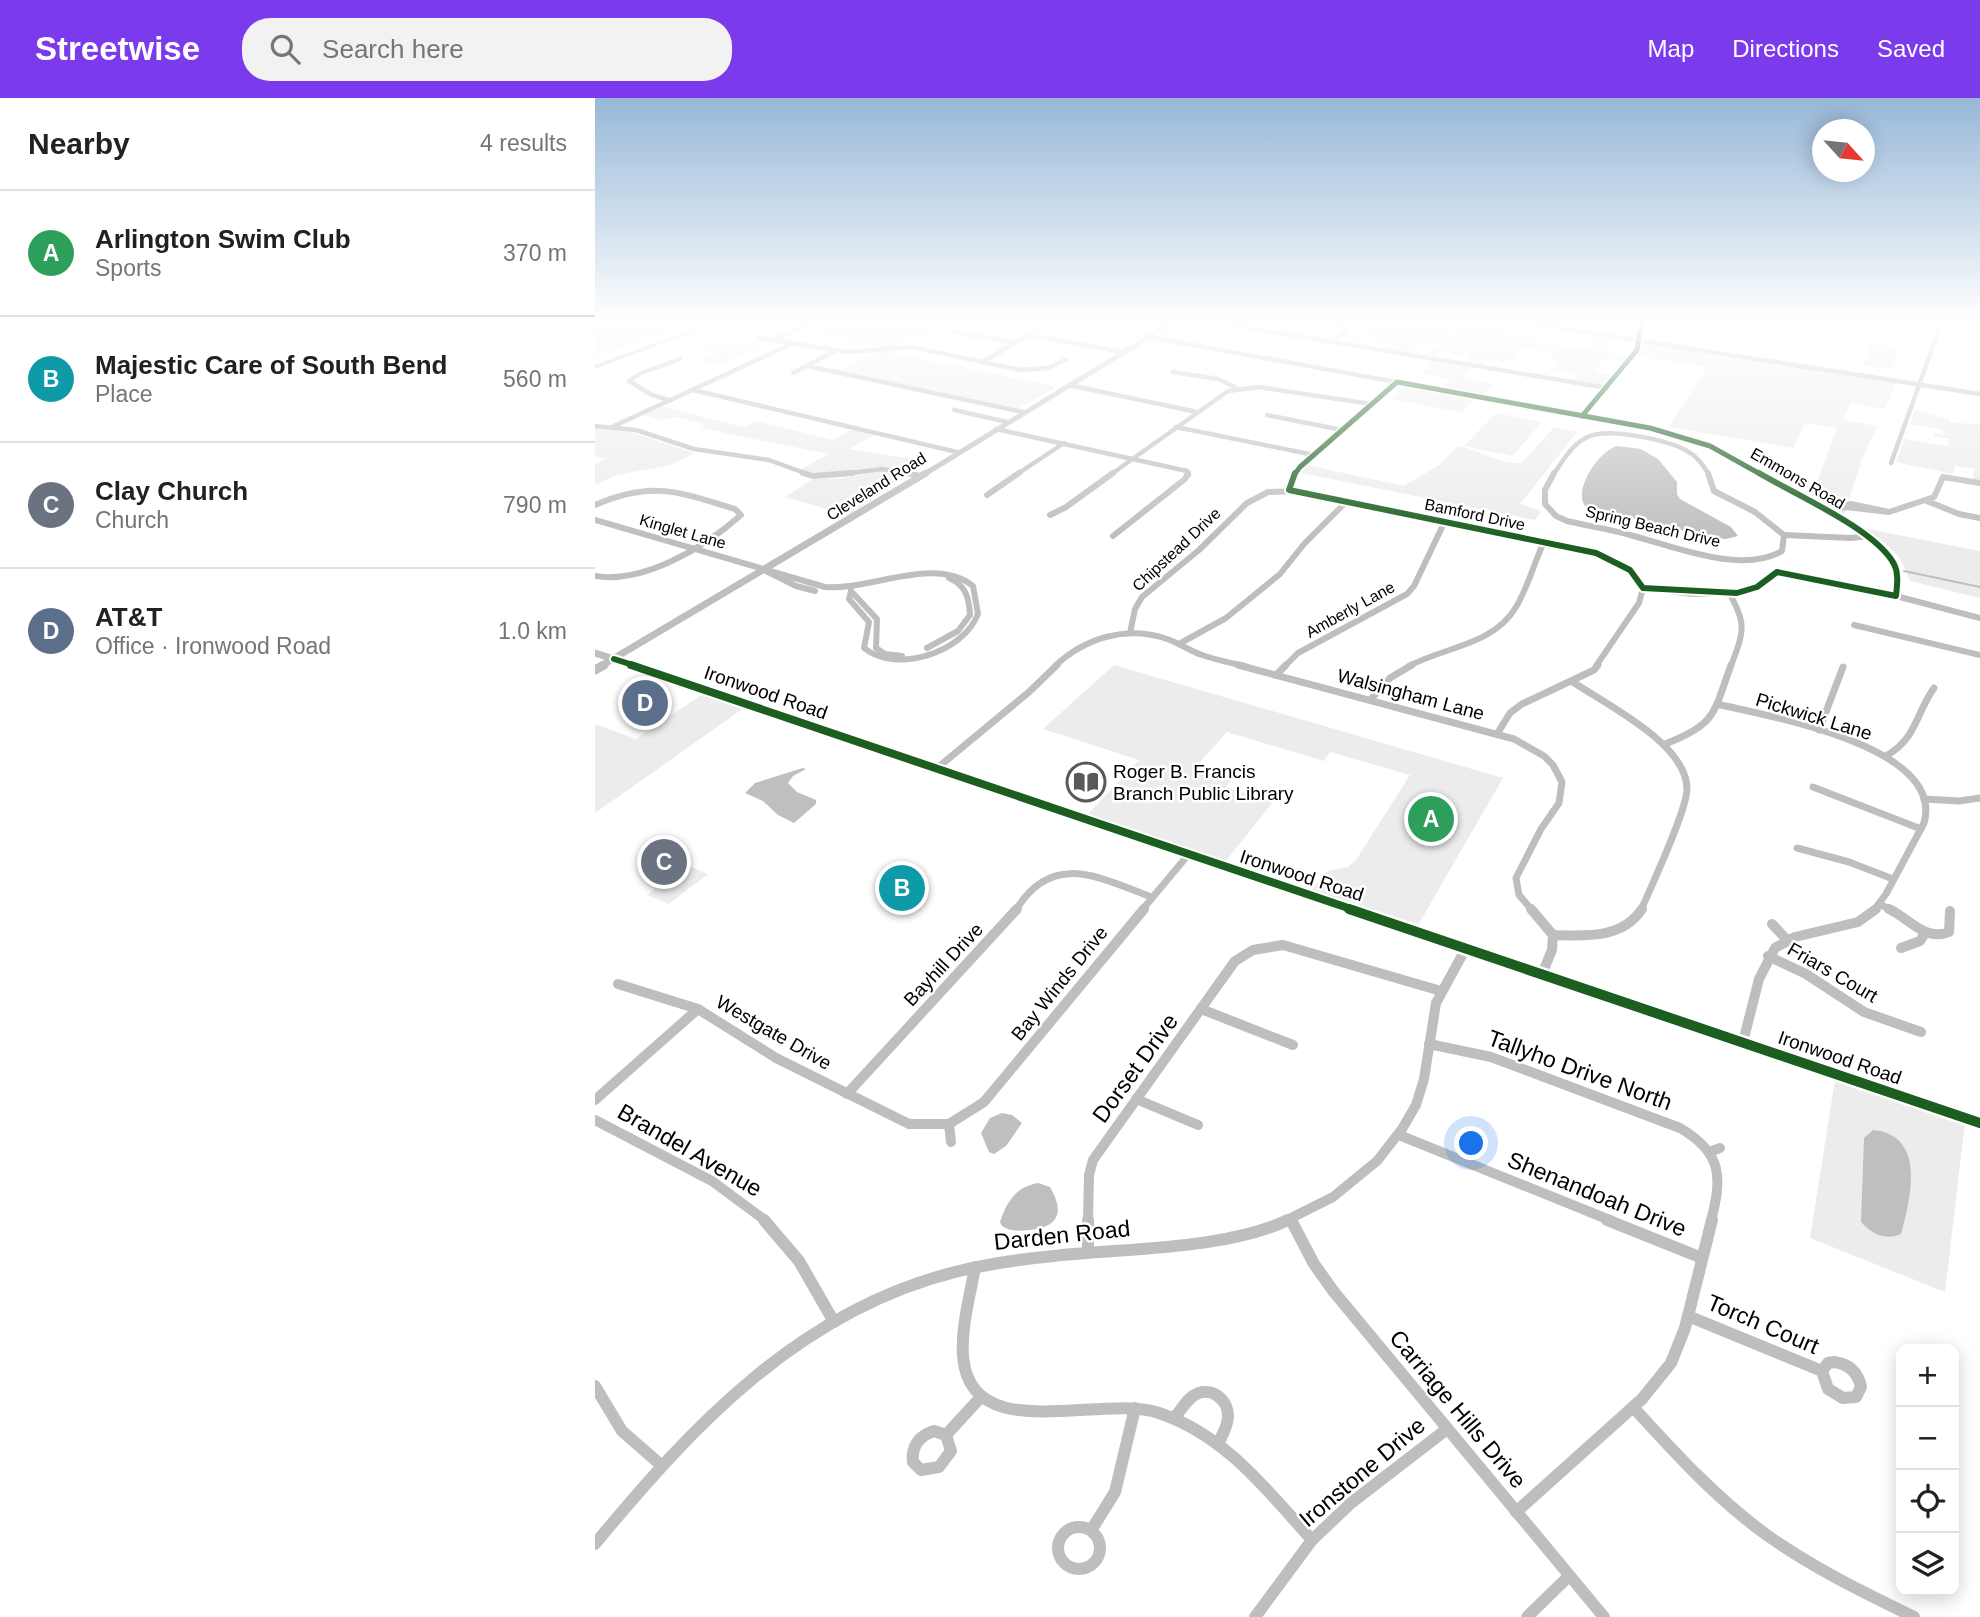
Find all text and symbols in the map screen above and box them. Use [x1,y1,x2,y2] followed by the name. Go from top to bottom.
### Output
[242,18,732,81] search box
[35,30,200,67] text: Streetwise
[266,30,304,68] icon: search
[322,34,464,64] text: Search here
[1648,35,1694,62] text: Map
[1732,35,1839,62] text: Directions
[1877,35,1945,62] text: Saved
[1812,119,1875,182] north arrow
[28,127,130,160] text: Nearby
[480,130,567,156] text: 4 results
[95,224,351,254] text: Arlington Swim Club
[43,240,59,266] text: A
[503,240,567,266] text: 370 m
[95,255,161,281] text: Sports
[95,350,448,380] text: Majestic Care of South Bend
[43,366,59,392] text: B
[503,366,567,392] text: 560 m
[95,381,153,407] text: Place
[1748,445,1848,512] street label: Emmons Road
[823,449,929,524] street label: Cleveland Road
[95,476,248,506] text: Clay Church
[43,492,59,518] text: C
[503,492,567,518] text: 790 m
[1423,496,1527,533] street label: Bamford Drive
[1584,503,1722,550] street label: Spring Beach Drive
[1129,504,1224,594] street label: Chipstead Drive
[95,507,169,533] text: Church
[638,511,728,552] street label: Kinglet Lane
[1303,578,1398,641] street label: Amberly Lane
[95,602,162,632] text: AT&T
[43,618,59,644] text: D
[498,618,567,644] text: 1.0 km
[95,633,331,659] text: Office · Ironwood Road
[701,662,830,723] street label: Ironwood Road
[1335,665,1487,724] street label: Walsingham Lane
[622,677,668,729] pin: D
[1753,689,1874,744] street label: Pickwick Lane
[1065,761,1107,803] library icon: Roger B. Francis Branch Public Library
[1113,761,1294,804] place label: Roger B. Francis Branch Public Library
[1408,793,1454,845] pin: A
[641,836,687,888] pin: C
[1237,846,1366,905] street label: Ironwood Road
[879,862,925,914] pin: B
[900,919,987,1010] street label: Bayhill Drive
[1007,922,1112,1044] street label: Bay Winds Drive
[1784,938,1882,1007] street label: Friars Court
[712,991,835,1074] street label: Westgate Drive
[1087,1009,1183,1127] street label: Dorset Drive
[1484,1025,1676,1115] street label: Tallyho Drive North
[1775,1027,1904,1088] street label: Ironwood Road
[613,1098,767,1202] street label: Brandel Avenue
[1454,1126,1488,1160] your location
[1504,1146,1690,1242] street label: Shenandoah Drive
[993,1215,1131,1255] street label: Darden Road
[1703,1289,1823,1359] street label: Torch Court
[1384,1325,1532,1493] street label: Carriage Hills Drive
[1896,1344,1959,1596] map controls
[1896,1344,1959,1407] button: +
[1896,1407,1959,1470] button: −
[1294,1412,1430,1532] street label: Ironstone Drive
[1896,1470,1959,1533] button: locate
[1896,1533,1959,1596] button: layers

